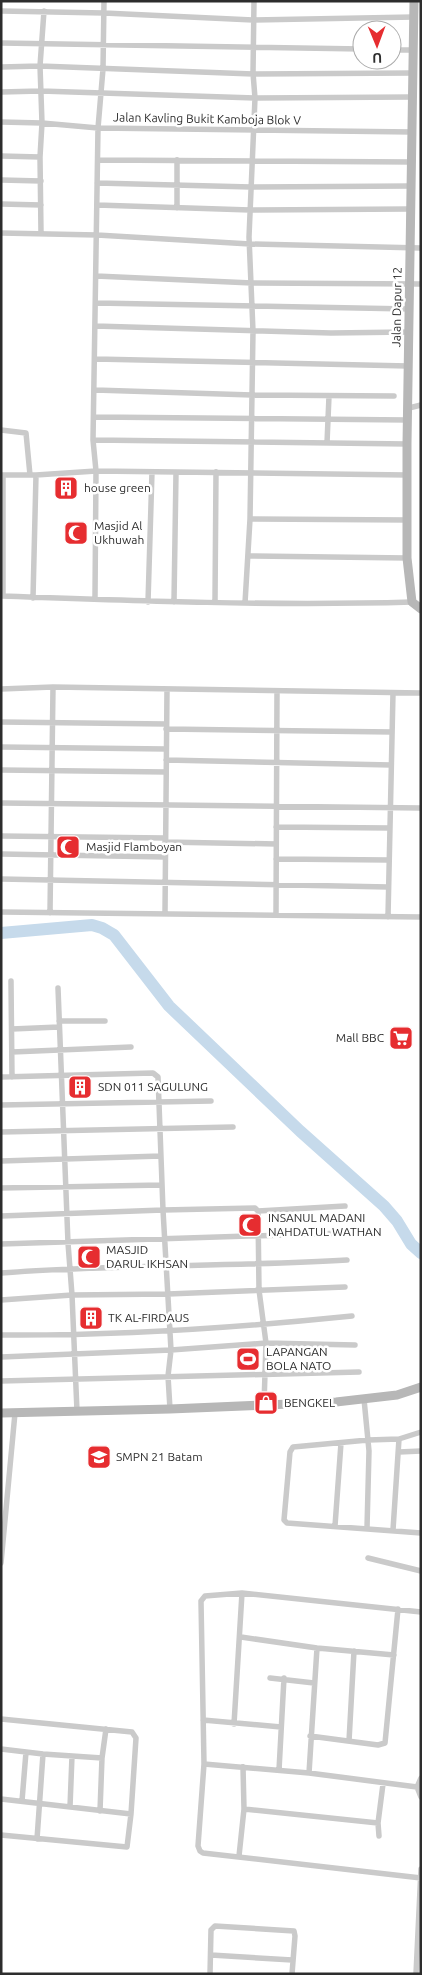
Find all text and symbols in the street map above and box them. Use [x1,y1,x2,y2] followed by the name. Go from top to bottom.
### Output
[352,20,402,70] north arrow
[372,50,382,66] text: U
[113,110,301,127] street label: Jalan Kavling Bukit Kamboja Blok V
[389,267,404,347] street label: Jalan Dapur 12
[53,475,79,501] building icon: house green
[84,481,151,494] place label: house green
[94,519,144,546] place label: Masjid Al Ukhuwah
[63,520,89,546] mosque icon: Masjid Al Ukhuwah
[55,834,81,860] mosque icon: Masjid Flamboyan
[86,840,182,853] place label: Masjid Flamboyan
[388,1025,414,1051] supermarket icon: Mall BBC
[336,1031,385,1044] place label: Mall BBC
[67,1074,93,1100] building icon: SDN 011 SAGULUNG
[98,1080,208,1093] place label: SDN 011 SAGULUNG
[268,1211,381,1238] place label: INSANUL MADANI NAHDATUL WATHAN
[237,1212,263,1238] mosque icon: INSANUL MADANI NAHDATUL WATHAN
[106,1243,188,1270] place label: MASJID DARUL IKHSAN
[76,1244,102,1270] mosque icon: MASJID DARUL IKHSAN
[78,1305,104,1331] building icon: TK AL-FIRDAUS
[108,1311,189,1324] place label: TK AL-FIRDAUS
[266,1345,331,1372] place label: LAPANGAN BOLA NATO
[235,1346,261,1372] sports icon: LAPANGAN BOLA NATO
[253,1390,279,1416] shop icon: BENGKEL
[284,1396,335,1409] place label: BENGKEL
[86,1444,112,1470] school or university icon: SMPN 21 Batam
[116,1450,203,1463] place label: SMPN 21 Batam

